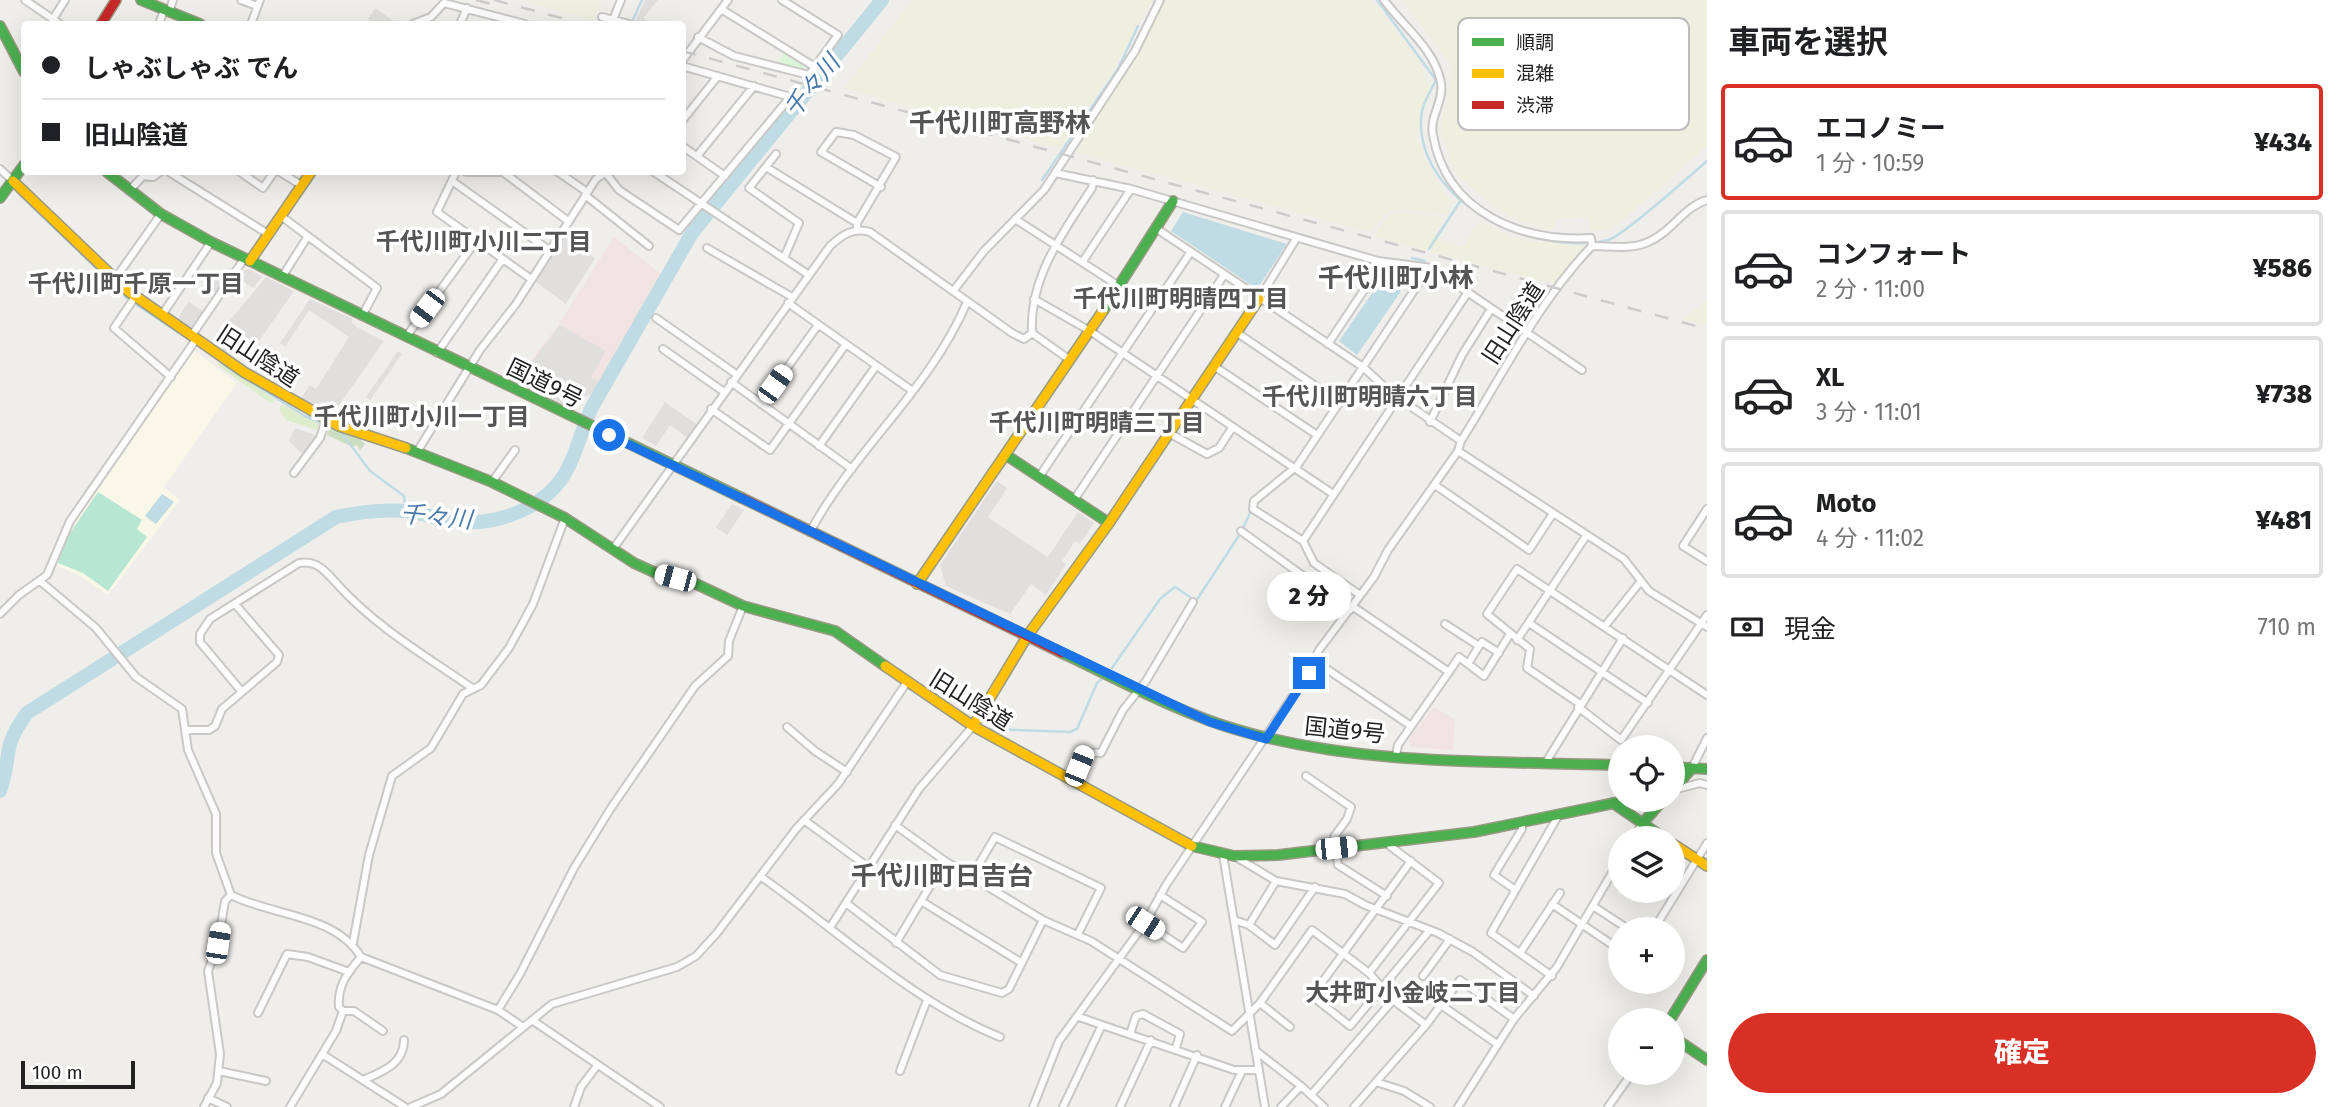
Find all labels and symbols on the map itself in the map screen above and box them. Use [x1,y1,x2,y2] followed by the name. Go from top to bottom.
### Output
[1458,18,1689,130] legend
[1516,31,1554,54] text: 順調
[778,47,847,123] water label: 千々川
[1516,62,1554,85] text: 混雑
[1516,94,1554,117] text: 渋滞
[909,108,1091,139] district label: 千代川町高野林
[376,228,592,256] district label: 千代川町小川二丁目
[1318,263,1474,294] district label: 千代川町小林
[28,270,244,298] district label: 千代川町千原一丁目
[1476,277,1550,369] street label: 旧山陰道
[406,285,449,331] car
[1073,285,1289,313] district label: 千代川町明晴四丁目
[212,319,304,393] street label: 旧山陰道
[502,353,588,413] street label: 国道9号
[755,361,796,407] car
[1262,383,1478,411] district label: 千代川町明晴六丁目
[314,403,530,431] district label: 千代川町小川一丁目
[989,409,1205,437] district label: 千代川町明晴三丁目
[593,419,625,451] route start
[399,500,476,534] water label: 千々川
[652,562,699,594] car
[1267,572,1351,620] callout: 2 分
[1293,657,1325,689] route end
[925,664,1017,736] street label: 旧山陰道
[1303,712,1387,748] street label: 国道9号
[1062,743,1097,789] car
[1315,835,1358,861] car
[851,861,1033,892] district label: 千代川町日吉台
[1122,903,1169,943] car
[205,921,232,965] car
[1305,979,1521,1007] district label: 大井町小金岐二丁目
[21,1058,135,1090] scale bar

